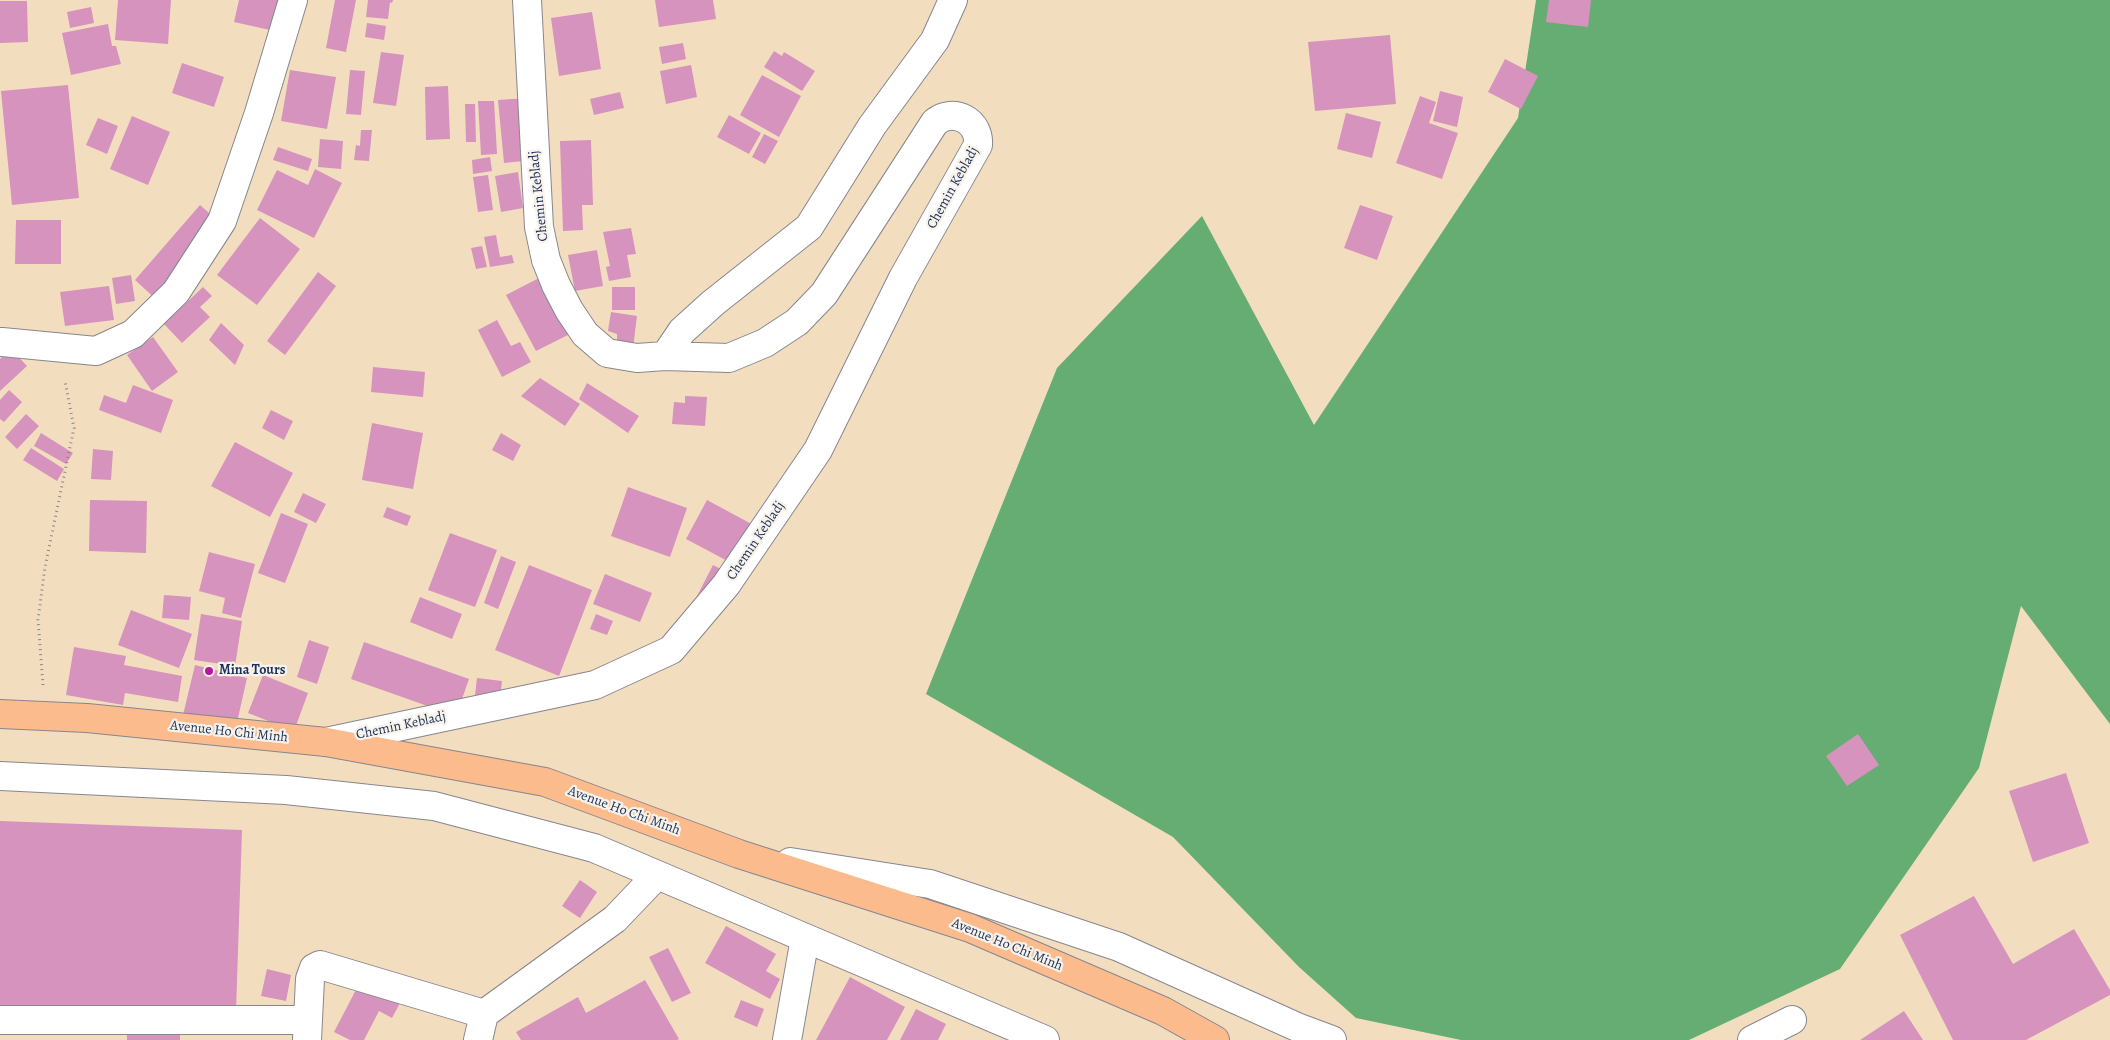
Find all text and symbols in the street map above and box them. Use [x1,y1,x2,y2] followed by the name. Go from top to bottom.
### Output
[924,144,982,232] street label: Chemin Kebladj
[526,150,552,242] street label: Chemin Kebladj
[724,498,788,584] street label: Chemin Kebladj
[219,663,285,679] place label: Mina Tours
[203,665,215,677] marker: Mina Tours
[355,708,447,744] street label: Chemin Kebladj
[169,717,289,747] street label: Avenue Ho Chi Minh
[566,783,682,839] street label: Avenue Ho Chi Minh
[949,915,1065,975] street label: Avenue Ho Chi Minh

